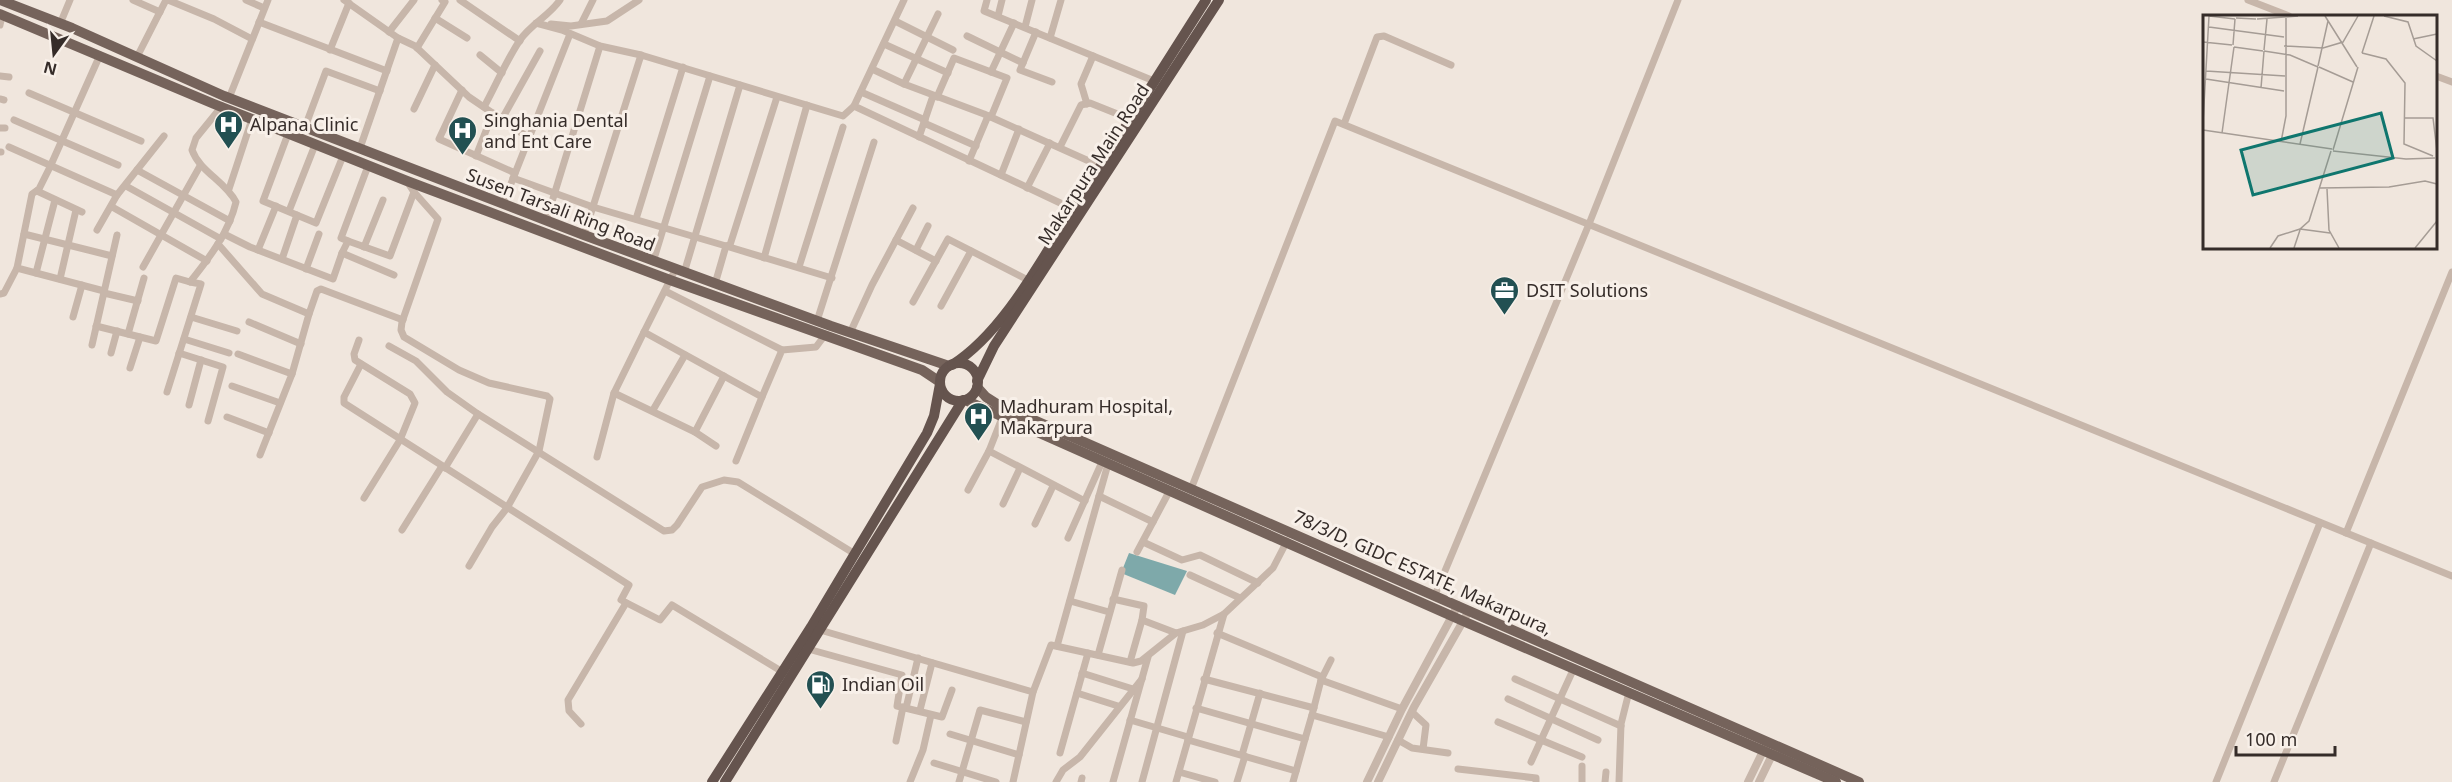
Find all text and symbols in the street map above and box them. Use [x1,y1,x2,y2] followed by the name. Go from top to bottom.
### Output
[2203,15,2437,249] inset map
[24,24,84,84] north arrow
[41,56,59,81] text: N
[1032,79,1154,249] street label: Makarpura Main Road
[213,108,245,150] hospital icon: Alpana Clinic
[484,108,628,153] place label: Singhania Dental and Ent Care
[250,112,359,136] place label: Alpana Clinic
[447,114,479,156] hospital icon: Singhania Dental and Ent Care
[463,162,659,256] street label: Susen Tarsali Ring Road
[1489,274,1521,316] office icon: DSIT Solutions
[1526,278,1648,302] place label: DSIT Solutions
[1000,394,1173,439] place label: Madhuram Hospital, Makarpura
[963,400,995,442] hospital icon: Madhuram Hospital, Makarpura
[1290,504,1556,640] street label: 78/3/D, GIDC ESTATE, Makarpura,
[805,668,837,710] fuel station icon: Indian Oil
[842,672,924,696] place label: Indian Oil
[2236,719,2335,757] scale bar
[2245,727,2297,751] text: 100 m

